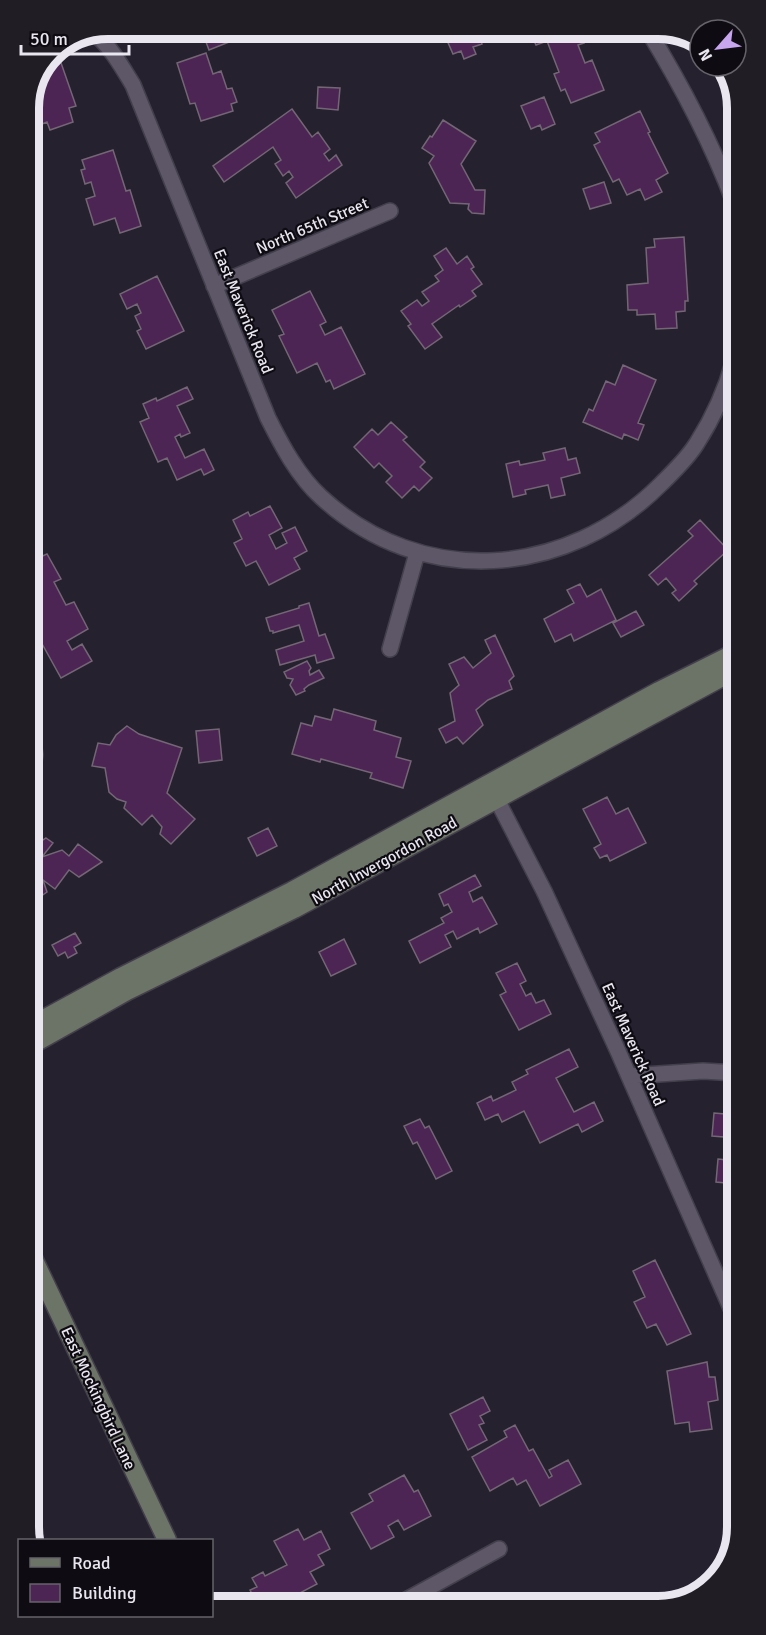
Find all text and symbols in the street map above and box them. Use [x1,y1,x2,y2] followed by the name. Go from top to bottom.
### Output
[21,18,129,56] scale bar
[688,18,748,78] north arrow
[30,28,68,50] text: 50 m
[694,45,717,64] text: N
[253,193,372,259] street label: North 65th Street
[209,246,277,377] street label: East Maverick Road
[308,813,461,909] street label: North Invergordon Road
[597,980,669,1109] street label: East Maverick Road
[56,1324,140,1473] street label: East Mockingbird Lane
[18,1539,213,1617] legend
[72,1552,111,1574] text: Road
[72,1582,136,1604] text: Building

